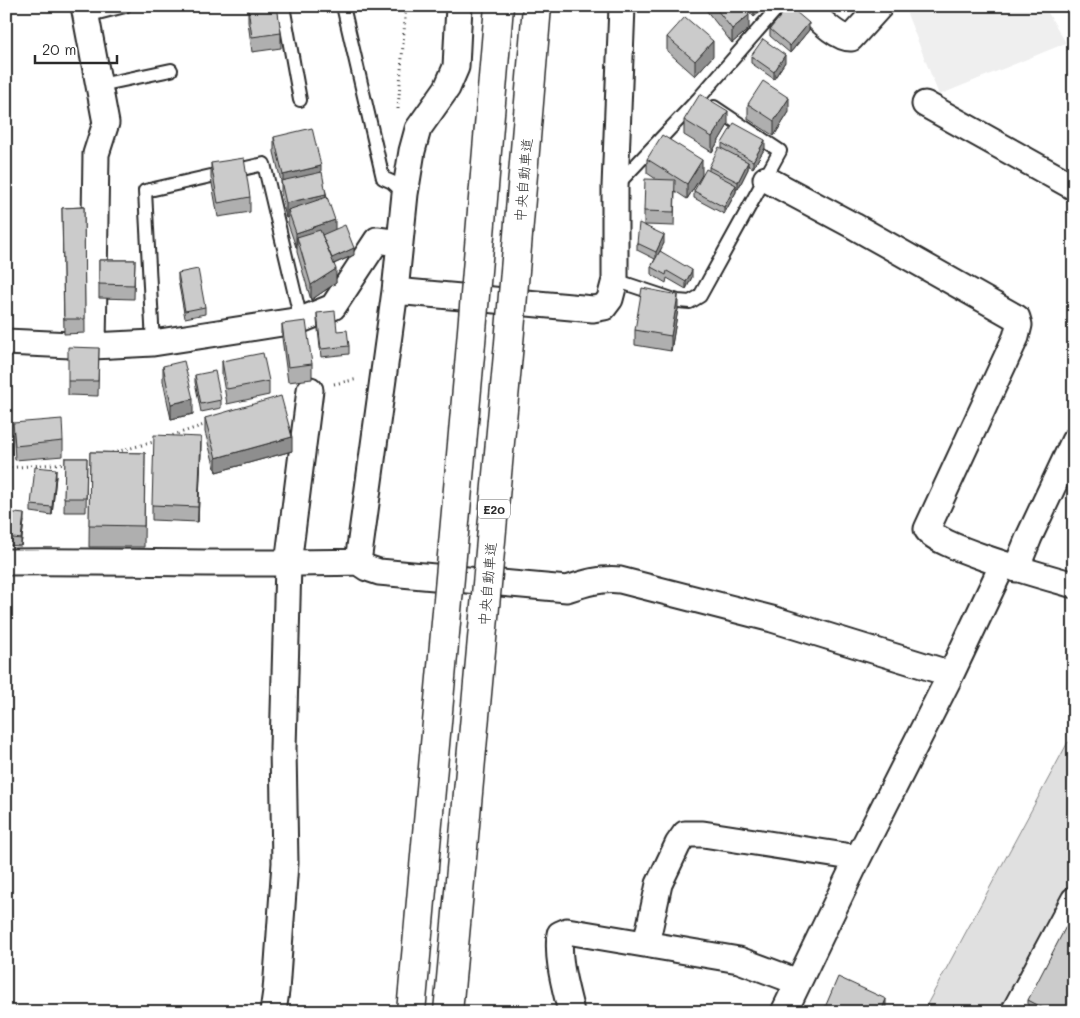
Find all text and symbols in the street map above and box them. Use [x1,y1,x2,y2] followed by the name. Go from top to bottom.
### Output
[35,32,118,64] scale bar
[42,39,76,59] text: 20 m
[510,137,536,223] street label: 中央自動車道
[478,499,510,518] road number: E20
[474,541,500,627] street label: 中央自動車道

